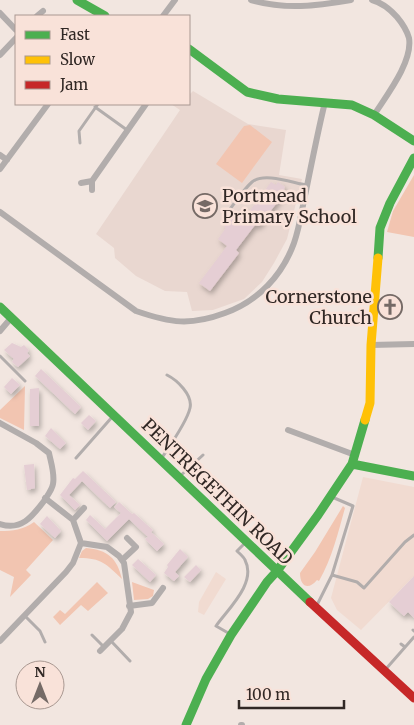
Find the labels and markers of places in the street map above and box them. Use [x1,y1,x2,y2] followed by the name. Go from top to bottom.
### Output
[222,184,357,228] place label: Portmead Primary School
[192,193,218,219] school or university icon: Portmead Primary School
[265,285,372,329] place label: Cornerstone Church
[377,294,403,320] church icon: Cornerstone Church

